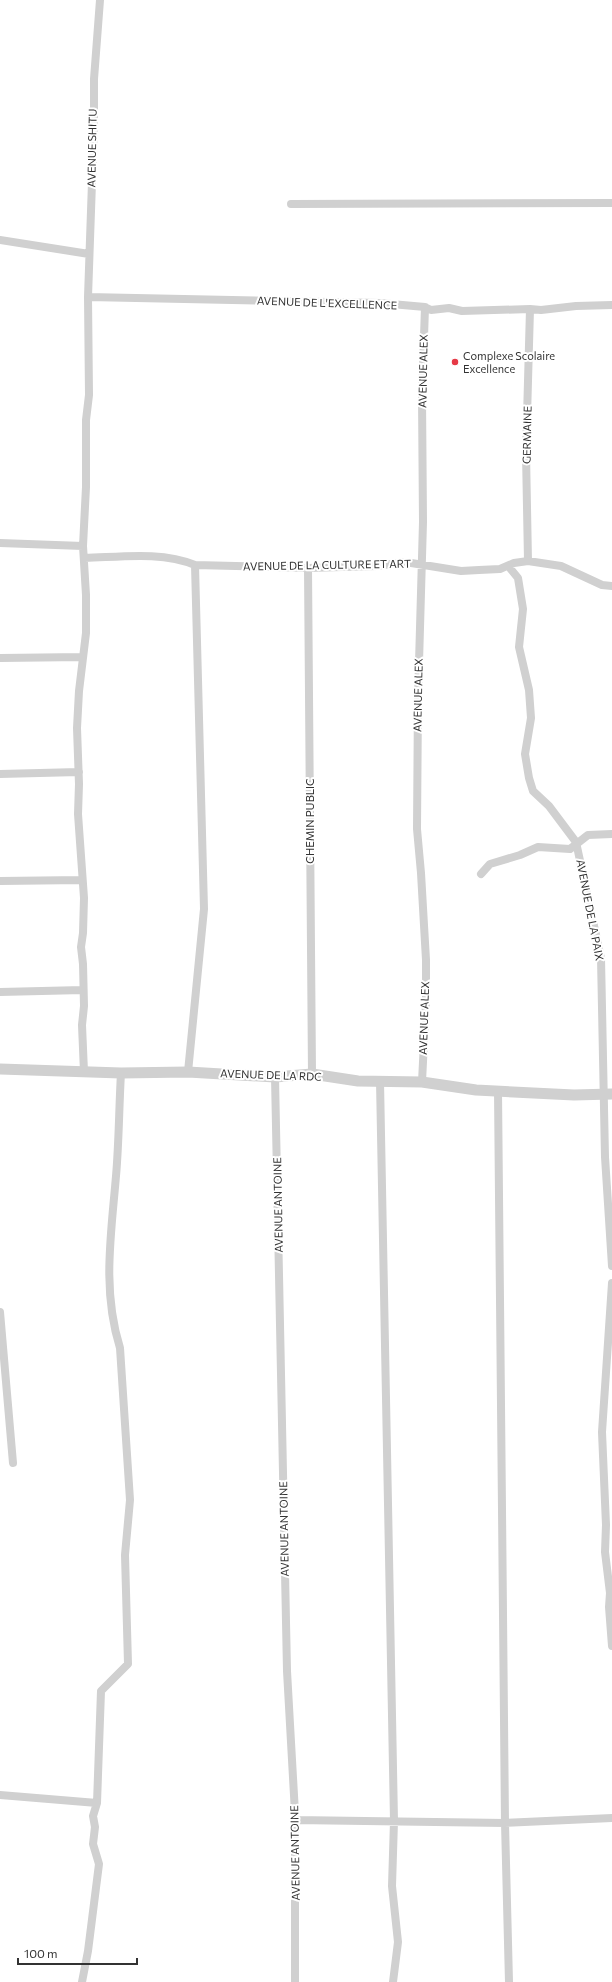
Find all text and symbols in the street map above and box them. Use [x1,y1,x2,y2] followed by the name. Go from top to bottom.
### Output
[84,109,99,187] street label: AVENUE SHITU
[257,294,397,311] street label: AVENUE DE L'EXCELLENCE
[415,333,430,408] street label: AVENUE ALEX
[463,349,555,375] place label: Complexe Scolaire Excellence
[450,357,460,367] marker: Complexe Scolaire Excellence
[519,406,534,464] street label: GERMAINE
[243,557,411,572] street label: AVENUE DE LA CULTURE ET ART
[410,657,425,732] street label: AVENUE ALEX
[303,778,316,864] street label: CHEMIN PUBLIC
[574,858,607,962] street label: AVENUE DE LA PAIX
[416,980,431,1055] street label: AVENUE ALEX
[220,1066,322,1083] street label: AVENUE DE LA RDC
[270,1157,285,1253] street label: AVENUE ANTOINE
[276,1481,291,1577] street label: AVENUE ANTOINE
[287,1805,302,1901] street label: AVENUE ANTOINE
[18,1940,137,1966] scale bar
[24,1946,58,1960] text: 100 m

